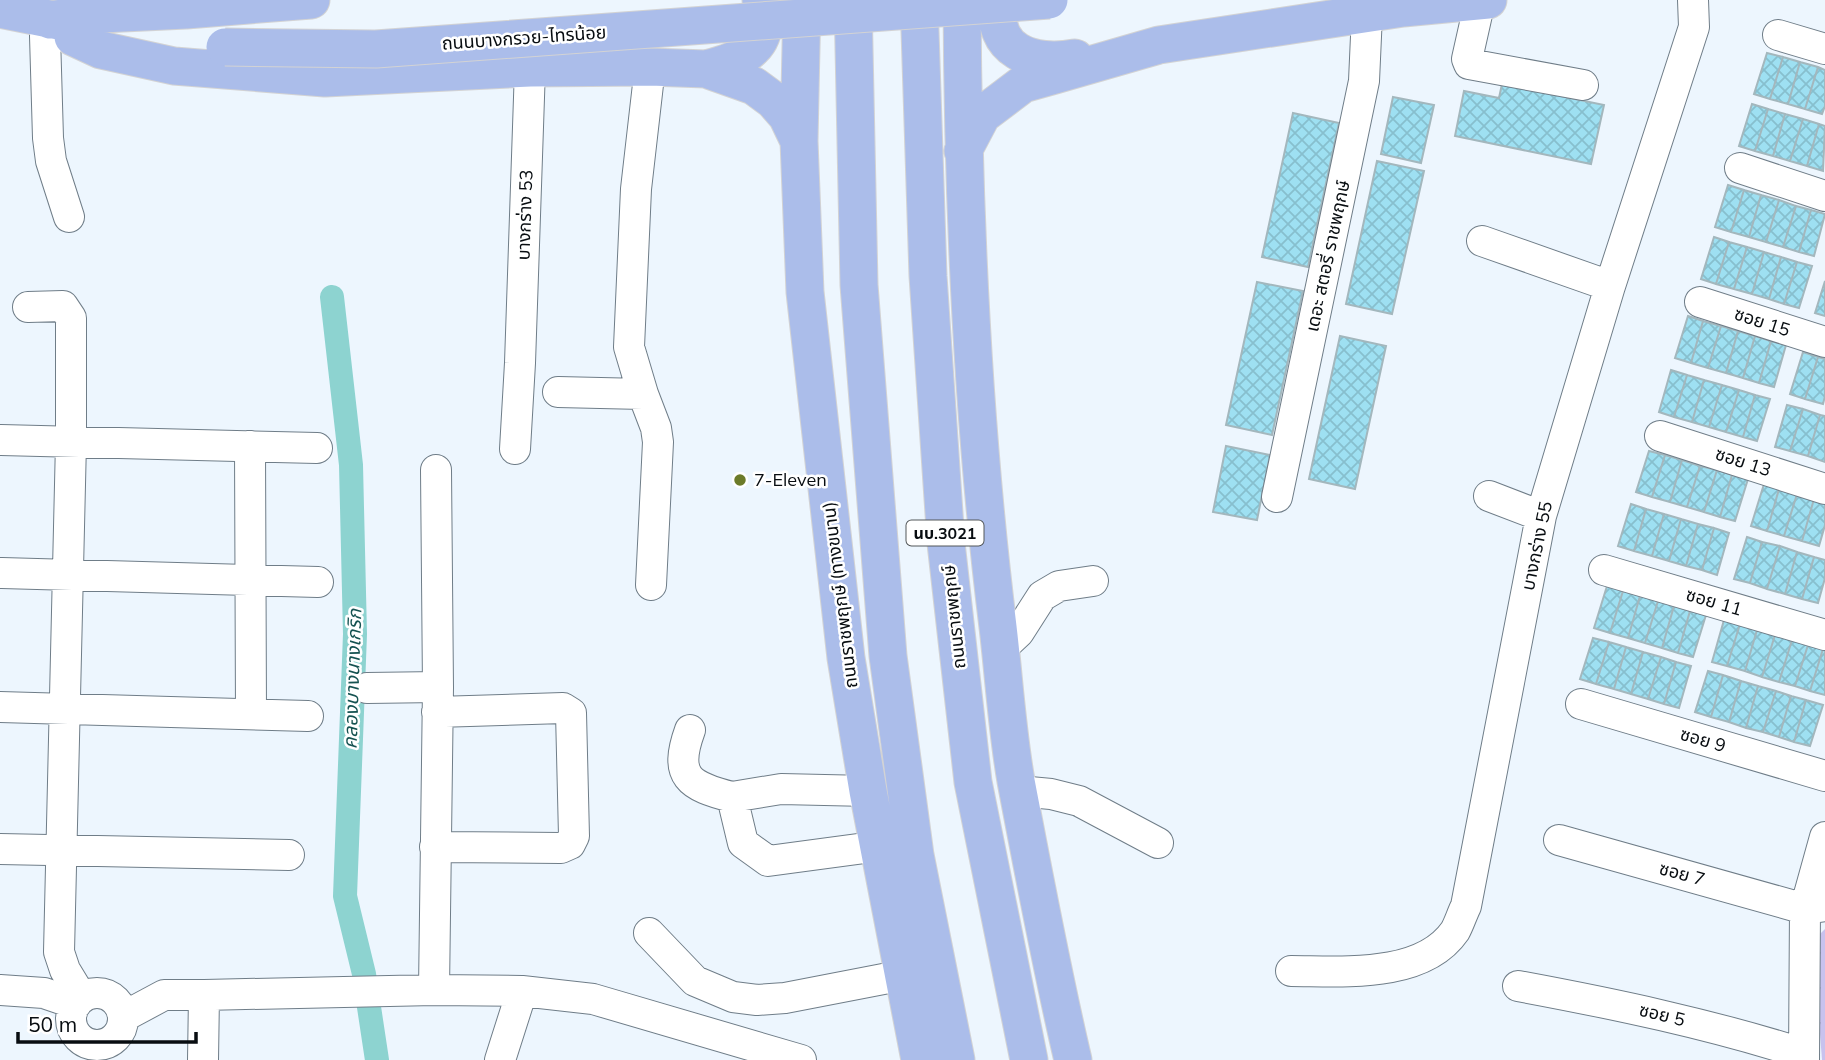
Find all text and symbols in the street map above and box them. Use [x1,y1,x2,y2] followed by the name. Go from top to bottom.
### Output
[441,20,607,55] street label: ถนนบางกรวย-ไทรน้อย
[511,169,538,261] street label: บางกร่าง 53
[1299,178,1355,334] street label: เดอะ สตอรี่ ราชพฤกษ์
[1731,302,1793,341] street label: ซอย 15
[1712,442,1774,481] street label: ซอย 13
[754,468,827,491] place label: 7-Eleven
[732,472,748,488] marker: 7-Eleven
[1516,499,1557,593] street label: บางกร่าง 55
[817,500,862,690] street label: ถนนราชพฤกษ์ (ทางขนาน)
[906,520,984,546] road number: นบ.3021
[937,564,970,670] street label: ถนนราชพฤกษ์
[1683,583,1745,620] street label: ซอย 11
[338,608,366,750] water label: คลองบางนางเกริก
[1678,722,1729,757] street label: ซอย 9
[1657,856,1708,891] street label: ซอย 7
[1637,998,1688,1031] street label: ซอย 5
[18,1000,196,1044] scale bar
[28,1011,77,1037] text: 50 m

